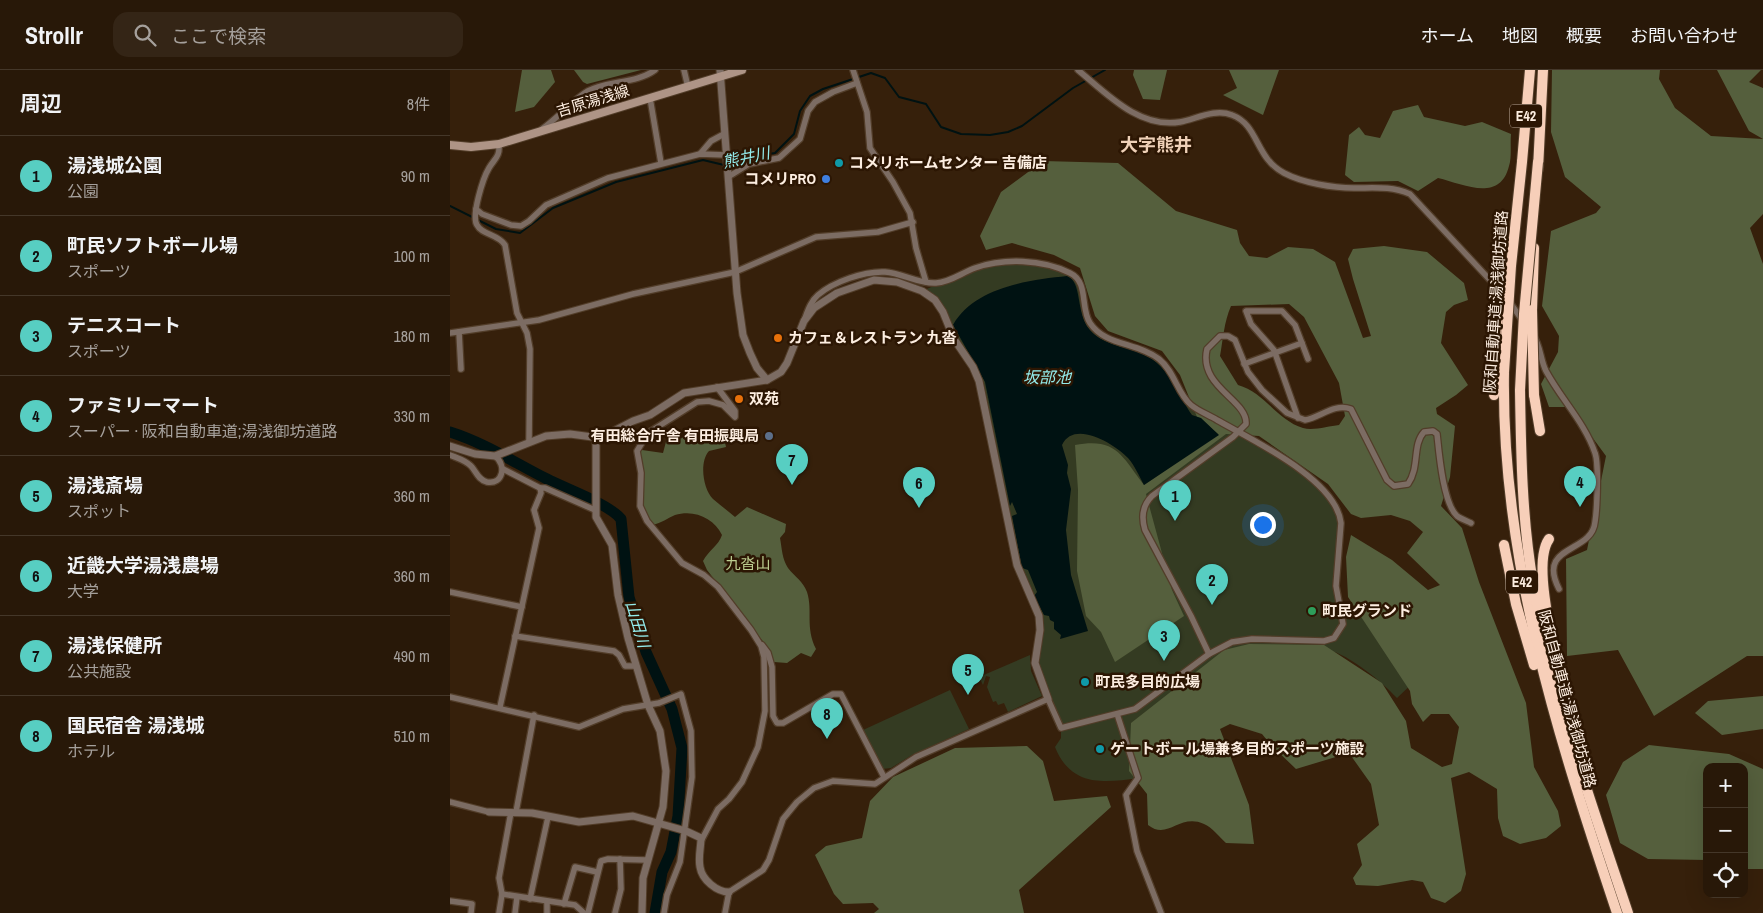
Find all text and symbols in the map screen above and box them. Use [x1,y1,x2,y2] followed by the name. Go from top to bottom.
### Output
[113,12,463,57] search box
[25,19,83,51] text: Strollr
[131,21,159,49] icon: search
[171,23,266,49] text: ここで検索
[1421,23,1474,48] text: ホーム
[1502,23,1538,48] text: 地図
[1566,23,1602,48] text: 概要
[1630,23,1738,48] text: お問い合わせ
[554,80,632,122] street label: 吉原湯浅線
[20,89,62,118] text: 周辺
[407,93,430,115] text: 8件
[1510,104,1542,128] road number: E42
[1120,132,1192,157] district label: 大字熊井
[720,141,774,173] water label: 熊井川
[67,152,162,178] text: 湯浅城公園
[849,152,1047,173] place label: コメリホームセンター 吉備店
[833,157,845,169] marker: コメリホームセンター 吉備店
[32,165,40,187] text: 1
[401,165,430,187] text: 90 m
[744,168,816,189] place label: コメリPRO
[820,173,832,185] marker: コメリPRO
[67,180,99,202] text: 公園
[1479,210,1512,394] street label: 阪和自動車道;湯浅御坊道路
[67,232,238,258] text: 町民ソフトボール場
[32,245,40,267] text: 2
[394,245,430,267] text: 100 m
[67,260,131,282] text: スポーツ
[67,312,181,338] text: テニスコート
[32,325,40,347] text: 3
[394,325,430,347] text: 180 m
[788,327,956,348] place label: カフェ＆レストラン 九沓
[772,332,784,344] marker: カフェ＆レストラン 九沓
[67,340,131,362] text: スポーツ
[1023,366,1073,388] water label: 坂部池
[749,388,779,409] place label: 双苑
[67,392,219,418] text: ファミリーマート
[733,393,745,405] marker: 双苑
[32,405,40,427] text: 4
[394,405,430,427] text: 330 m
[67,420,337,442] text: スーパー · 阪和自動車道;湯浅御坊道路
[591,425,759,446] place label: 有田総合庁舎 有田振興局
[763,430,775,442] marker: 有田総合庁舎 有田振興局
[776,444,808,485] pin: 7
[1564,466,1596,507] pin: 4
[903,467,935,508] pin: 6
[67,472,143,498] text: 湯浅斎場
[1159,480,1191,521] pin: 1
[32,485,40,507] text: 5
[394,485,430,507] text: 360 m
[67,500,131,522] text: スポット
[1250,512,1276,538] your location
[67,552,219,578] text: 近畿大学湯浅農場
[725,553,771,574] park label: 九沓山
[1196,564,1228,605] pin: 2
[32,565,40,587] text: 6
[394,565,430,587] text: 360 m
[1506,571,1538,594] road number: E42
[67,580,99,602] text: 大学
[620,598,656,652] water label: 山田川
[1322,600,1412,621] place label: 町民グランド
[1306,605,1318,617] marker: 町民グランド
[1534,608,1601,790] street label: 阪和自動車道;湯浅御坊道路
[1148,620,1180,661] pin: 3
[67,632,162,658] text: 湯浅保健所
[32,645,40,667] text: 7
[394,645,430,667] text: 490 m
[952,654,984,695] pin: 5
[67,660,131,682] text: 公共施設
[1095,671,1200,692] place label: 町民多目的広場
[1079,676,1091,688] marker: 町民多目的広場
[811,698,843,739] pin: 8
[67,712,204,738] text: 国民宿舎 湯浅城
[32,725,40,747] text: 8
[394,725,430,747] text: 510 m
[1110,738,1365,759] place label: ゲートボール場兼多目的スポーツ施設
[67,740,115,762] text: ホテル
[1094,743,1106,755] marker: ゲートボール場兼多目的スポーツ施設
[1703,763,1748,898] map controls
[1703,763,1748,808] button: +
[1703,808,1748,853] button: −
[1703,853,1748,898] button: locate

